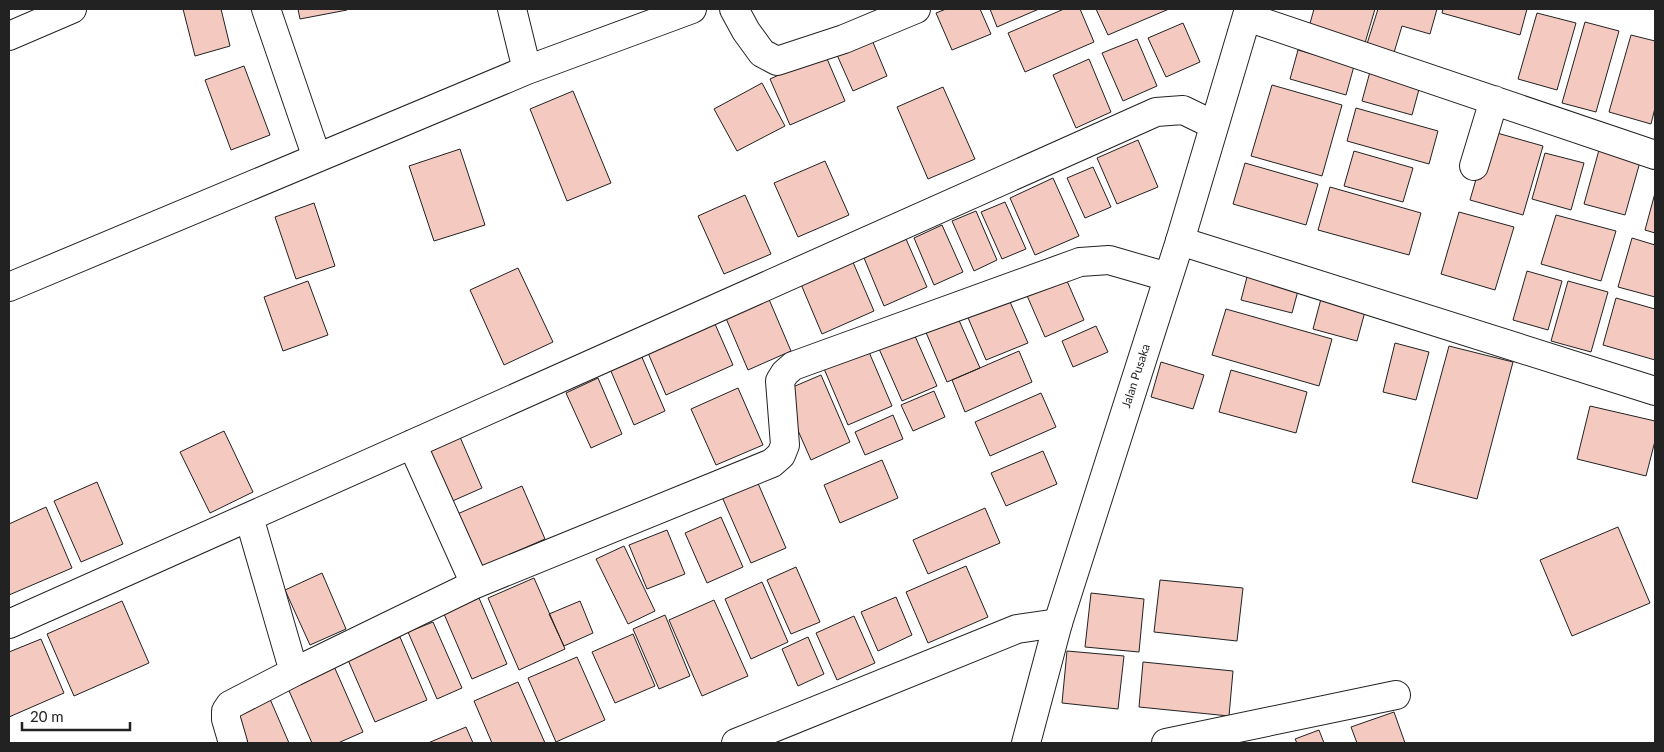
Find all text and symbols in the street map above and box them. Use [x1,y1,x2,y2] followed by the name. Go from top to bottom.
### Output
[1118,342,1153,410] street label: Jalan Pusaka
[22,700,130,732] scale bar
[30,707,64,725] text: 20 m

